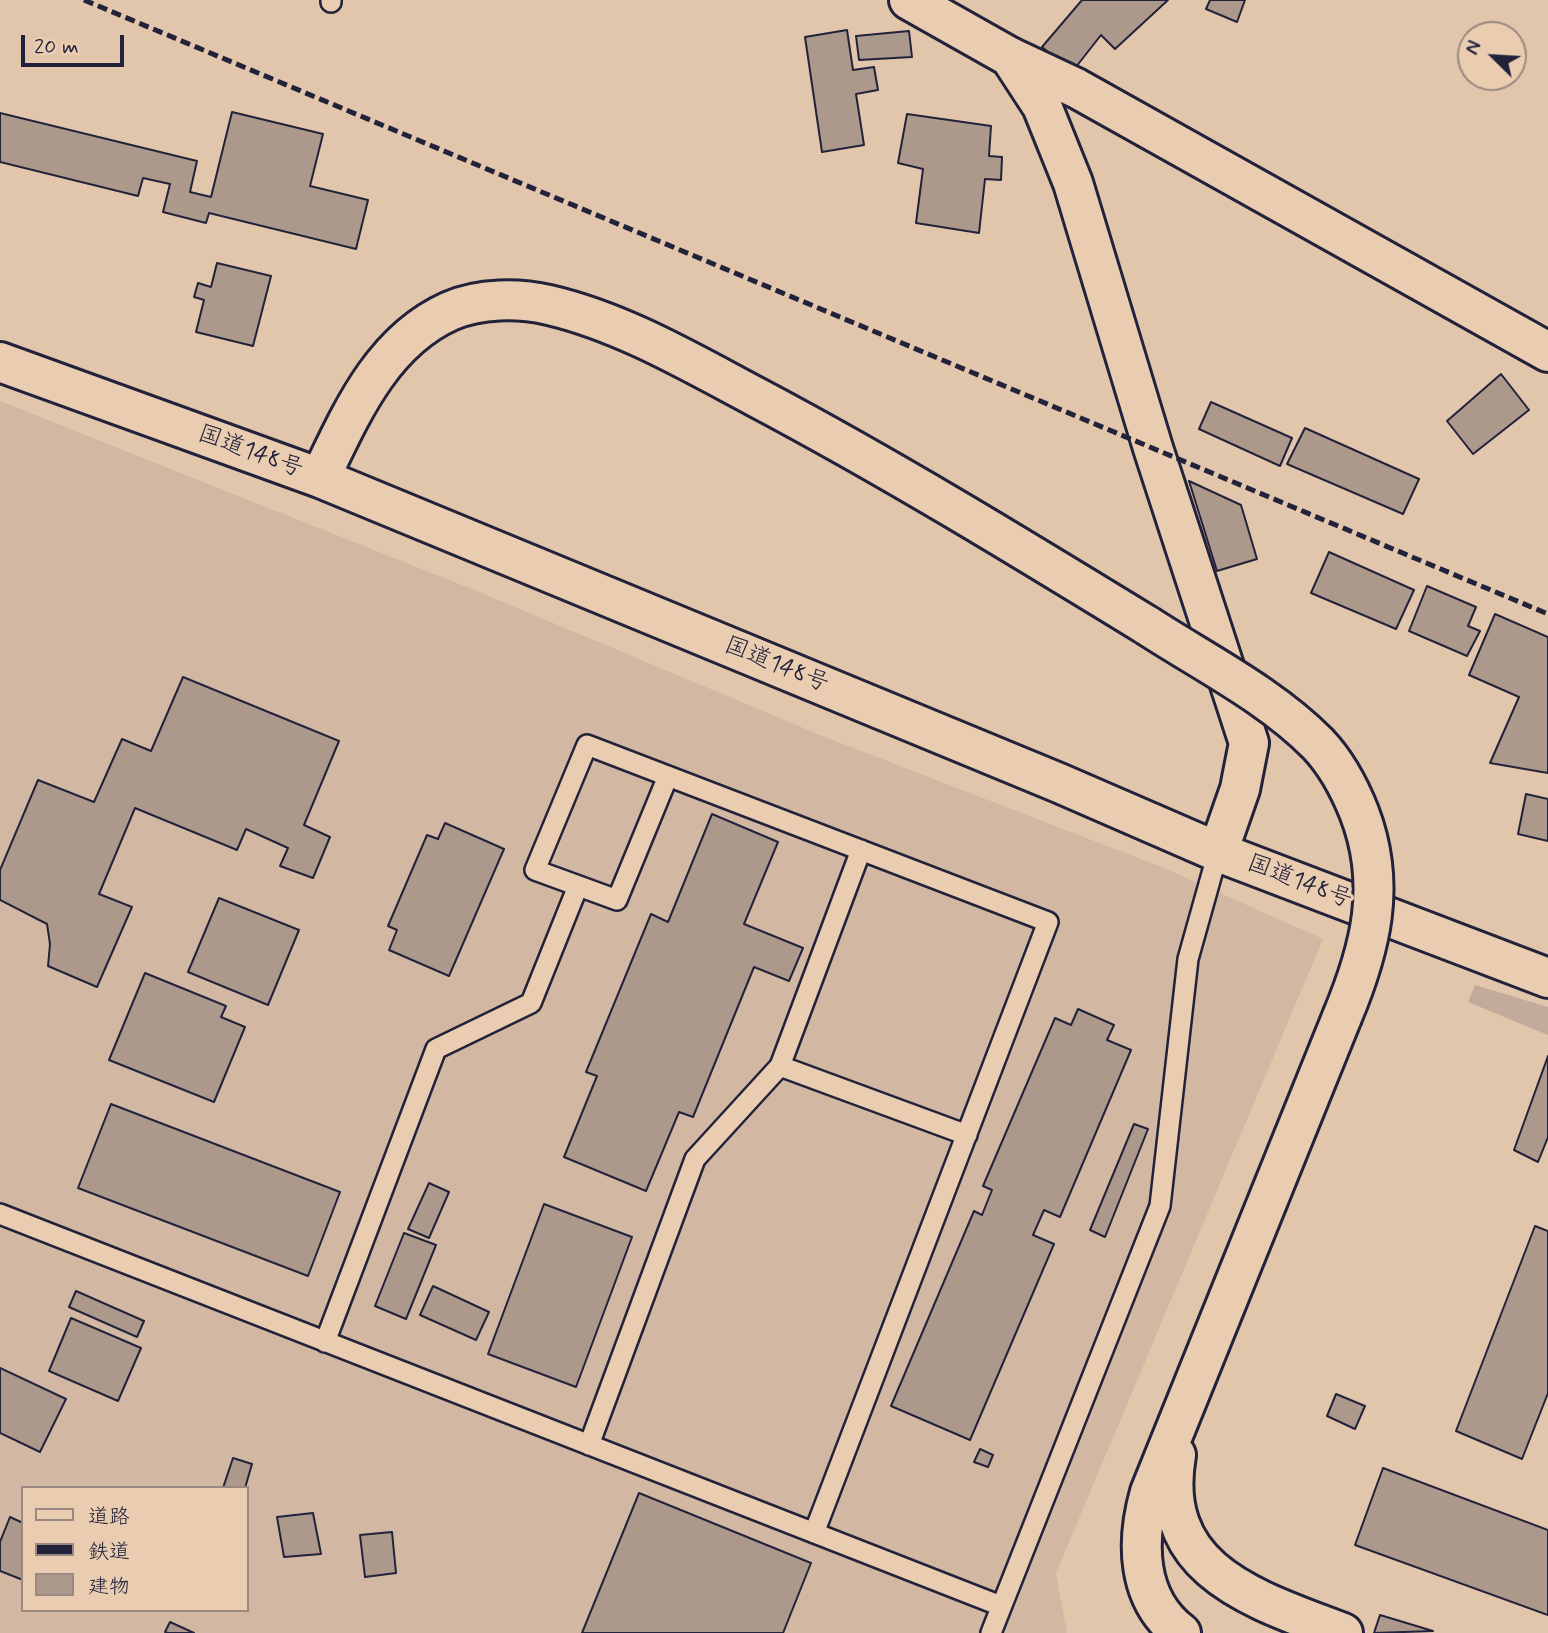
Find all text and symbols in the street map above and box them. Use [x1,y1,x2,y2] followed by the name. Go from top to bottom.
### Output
[24,21,128,65] scale bar
[1457,21,1527,91] north arrow
[34,33,79,61] text: 20 m
[1460,37,1488,59] text: N
[193,421,307,485] street label: 国道148号
[719,632,833,700] street label: 国道148号
[1242,850,1356,916] street label: 国道148号
[21,1486,248,1612] legend
[88,1503,130,1531] text: 道路
[88,1538,130,1566] text: 鉄道
[88,1573,130,1601] text: 建物

